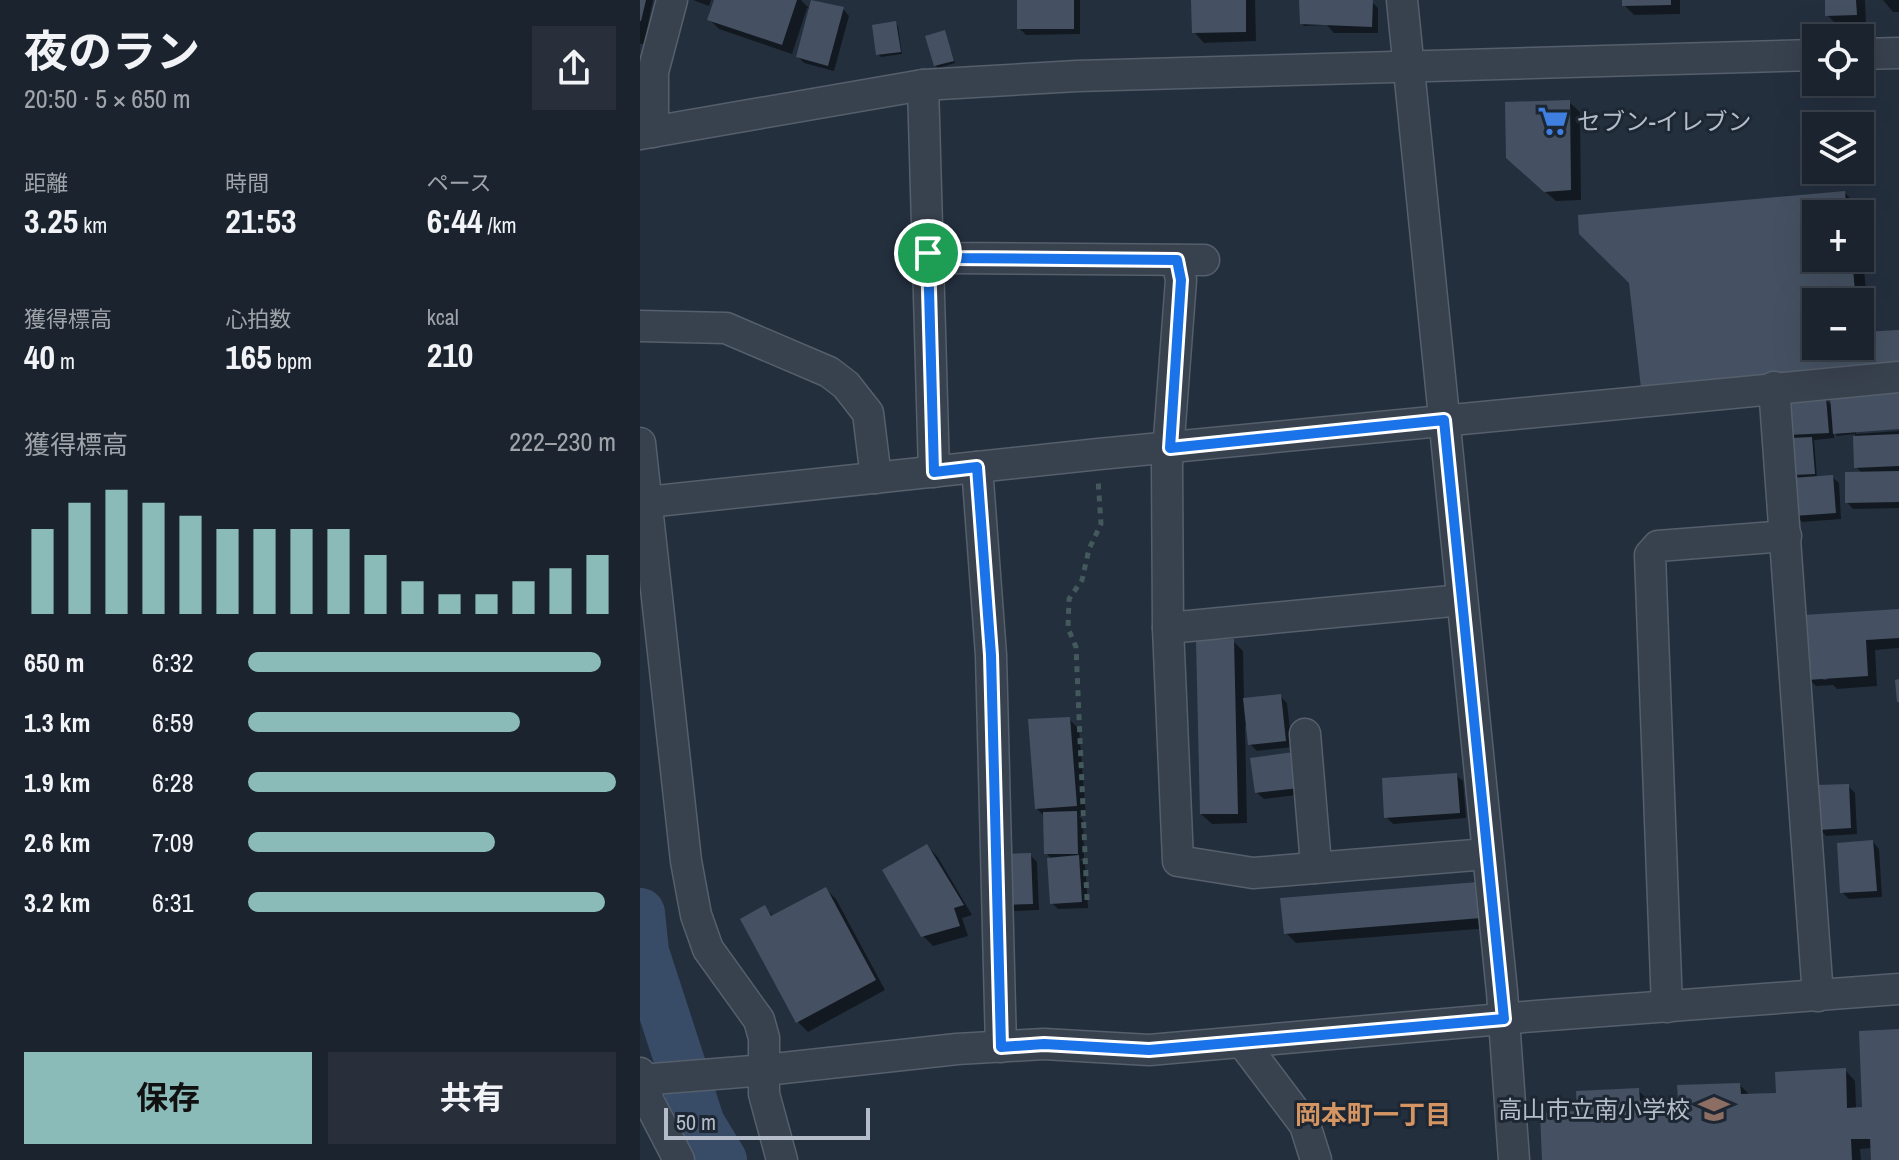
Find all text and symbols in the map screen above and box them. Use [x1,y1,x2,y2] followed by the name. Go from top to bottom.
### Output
[24,21,200,81] text: 夜のラン
[1802,24,1874,360] map controls
[1802,24,1874,96] button: locate
[532,26,616,110] button: share
[24,81,191,116] text: 20:50 · 5 × 650 m
[1536,104,1570,138] supermarket icon: セブン-イレブン
[1577,105,1752,137] place label: セブン-イレブン
[1802,112,1874,184] button: layers
[24,168,68,198] text: 距離
[225,168,269,198] text: 時間
[427,168,492,198] text: ペース
[24,198,78,244] text: 3.25
[225,198,297,244] text: 21:53
[427,198,482,244] text: 6:44
[1802,200,1874,272] button: +
[78,210,107,240] text: km
[482,210,517,240] text: /km
[894,219,962,287] pin
[906,231,950,275] icon: arrive
[1802,288,1874,360] button: −
[427,302,459,332] text: kcal
[24,304,112,334] text: 獲得標高
[225,304,291,334] text: 心拍数
[427,332,473,378] text: 210
[24,334,55,380] text: 40
[225,334,272,380] text: 165
[55,346,75,376] text: m
[272,346,312,376] text: bpm
[509,424,616,459] text: 222–230 m
[24,427,128,462] text: 獲得標高
[24,645,84,680] text: 650 m
[152,645,194,680] text: 6:32
[24,705,90,740] text: 1.3 km
[152,705,194,740] text: 6:59
[24,765,90,800] text: 1.9 km
[152,765,194,800] text: 6:28
[24,825,90,860] text: 2.6 km
[152,825,194,860] text: 7:09
[24,885,90,920] text: 3.2 km
[152,885,194,920] text: 6:31
[24,1052,312,1144] button: 保存
[328,1052,616,1144] button: 共有
[1697,1092,1731,1126] school or university icon: 高山市立南小学校
[1498,1093,1690,1125] place label: 高山市立南小学校
[1295,1097,1451,1132] district label: 岡本町一丁目
[664,1104,870,1140] scale bar
[676,1107,716,1137] text: 50 m

